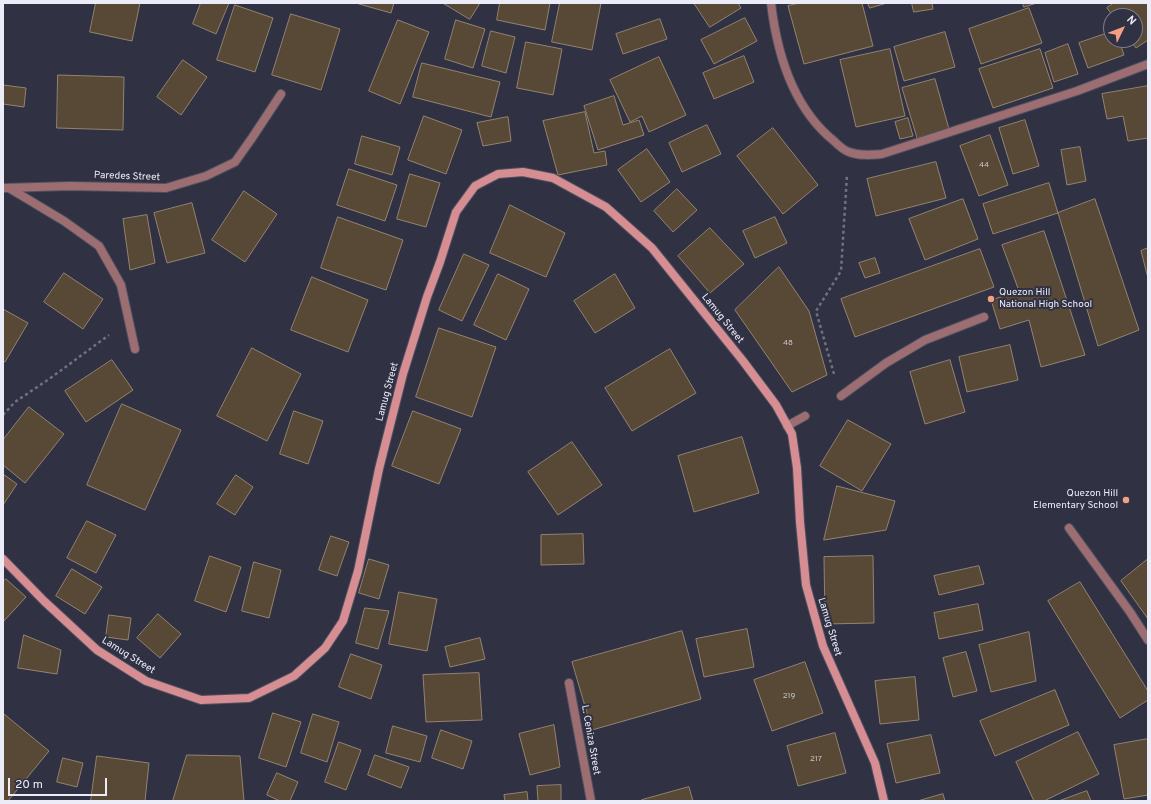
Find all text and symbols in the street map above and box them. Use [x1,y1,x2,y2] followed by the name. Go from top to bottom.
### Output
[1103,8,1143,48] north arrow
[1123,13,1139,28] text: N
[979,160,989,170] house number: 44
[94,170,160,184] street label: Paredes Street
[999,287,1092,310] place label: Quezon Hill National High School
[698,292,746,346] street label: Lamug Street
[986,294,996,304] marker: Quezon Hill National High School
[783,338,793,348] house number: 48
[374,361,402,423] street label: Lamug Street
[1033,488,1118,512] place label: Quezon Hill Elementary School
[1121,495,1131,505] marker: Quezon Hill Elementary School
[814,596,844,658] street label: Lamug Street
[99,635,157,677] street label: Lamug Street
[783,691,795,701] house number: 219
[578,704,602,776] street label: L. Ceniza Street
[810,754,822,764] house number: 217
[10,770,109,796] scale bar
[15,777,43,793] text: 20 m

